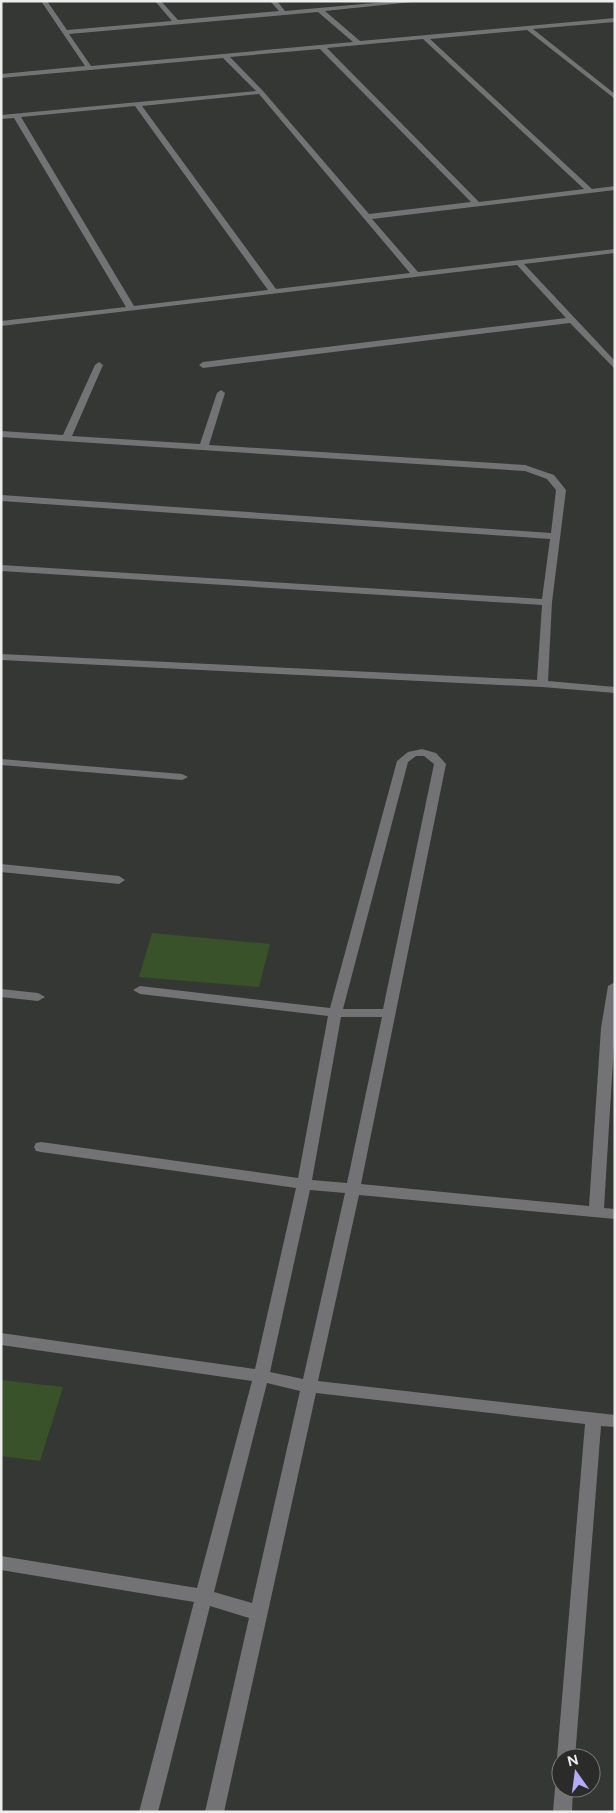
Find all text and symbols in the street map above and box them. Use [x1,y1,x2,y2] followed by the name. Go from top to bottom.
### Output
[551,1748,601,1798] north arrow
[566,1751,580,1770] text: N

